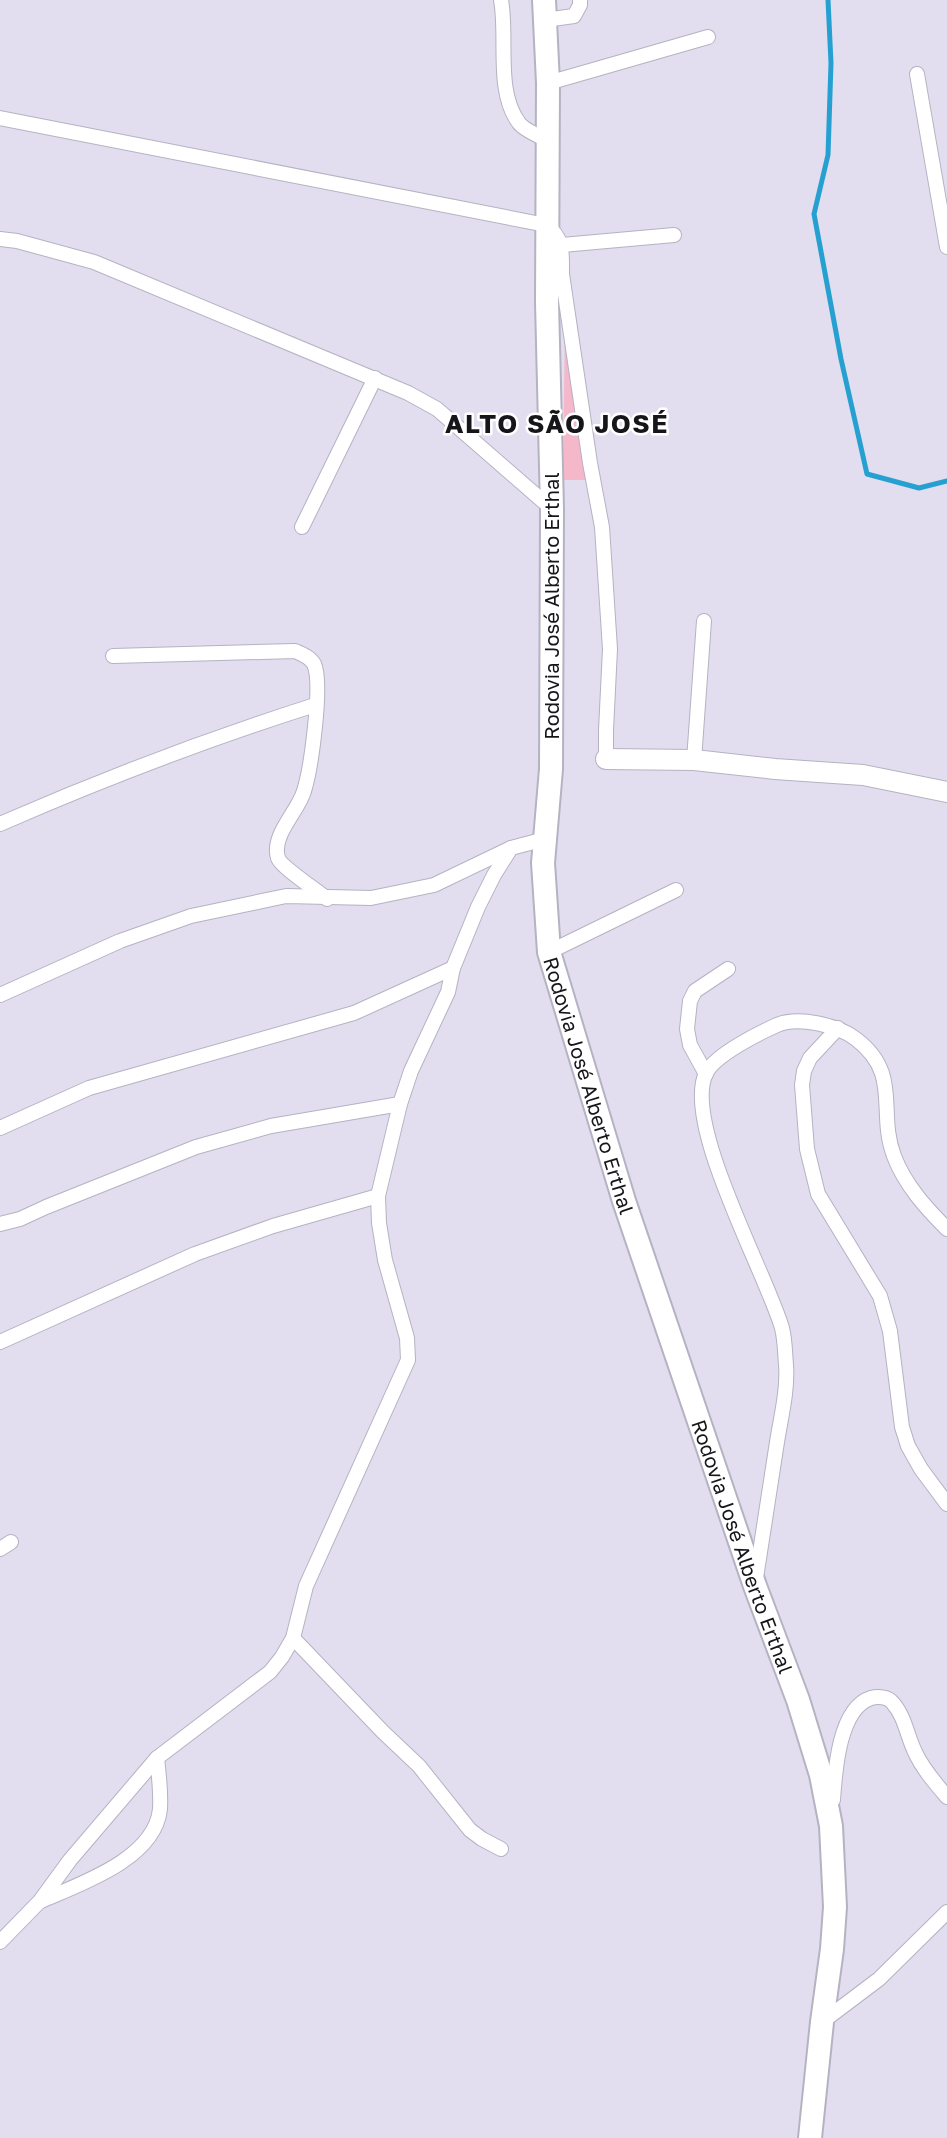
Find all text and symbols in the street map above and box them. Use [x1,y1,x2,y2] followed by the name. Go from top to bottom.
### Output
[445,408,669,439] district label: ALTO SÃO JOSÉ
[539,472,563,740] street label: Rodovia José Alberto Erthal
[539,954,640,1217] street label: Rodovia José Alberto Erthal
[687,1416,799,1677] street label: Rodovia José Alberto Erthal

